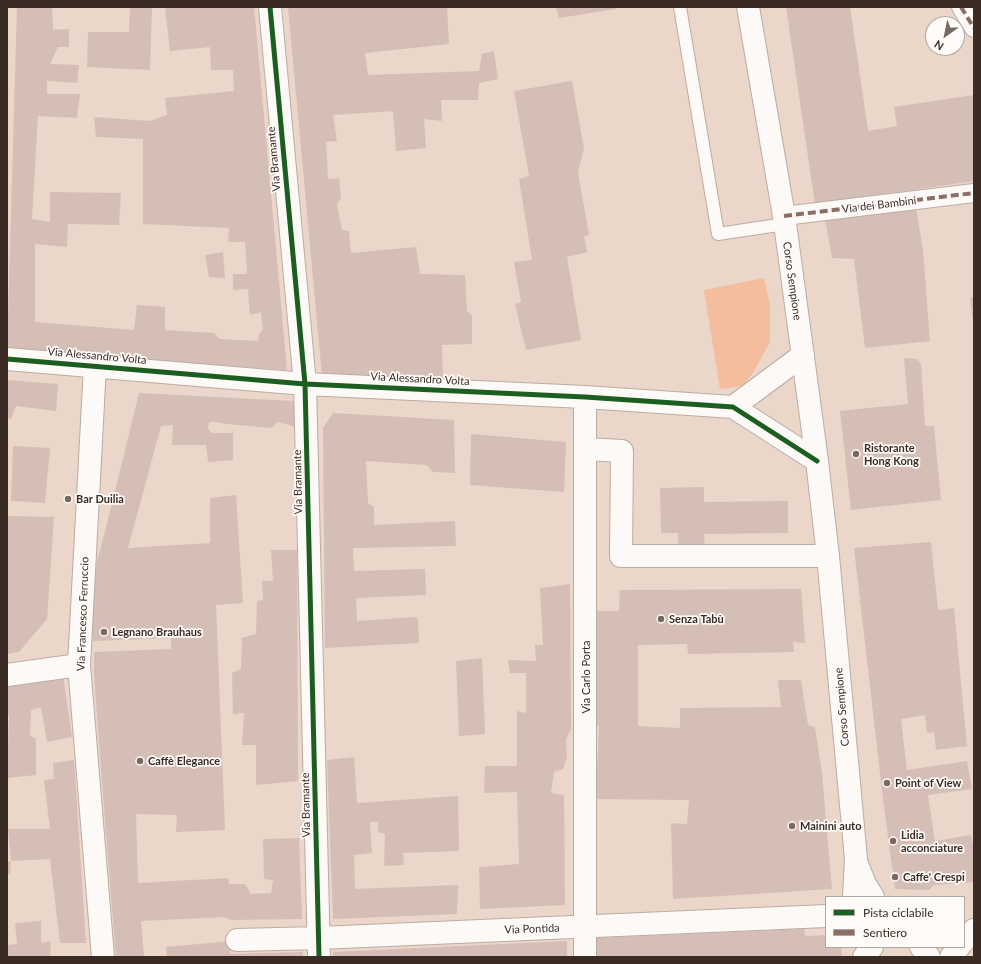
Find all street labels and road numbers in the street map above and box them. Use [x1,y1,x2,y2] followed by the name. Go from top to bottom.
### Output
[265,126,283,192] street label: Via Bramante
[841,194,917,216] street label: Via dei Bambini
[780,241,804,321] street label: Corso Sempione
[47,345,147,367] street label: Via Alessandro Volta
[370,370,470,388] street label: Via Alessandro Volta
[291,449,305,515] street label: Via Bramante
[74,557,92,671] street label: Via Francesco Ferruccio
[579,641,593,713] street label: Via Carlo Porta
[832,667,852,747] street label: Corso Sempione
[299,772,313,838] street label: Via Bramante
[504,921,560,937] street label: Via Pontida

